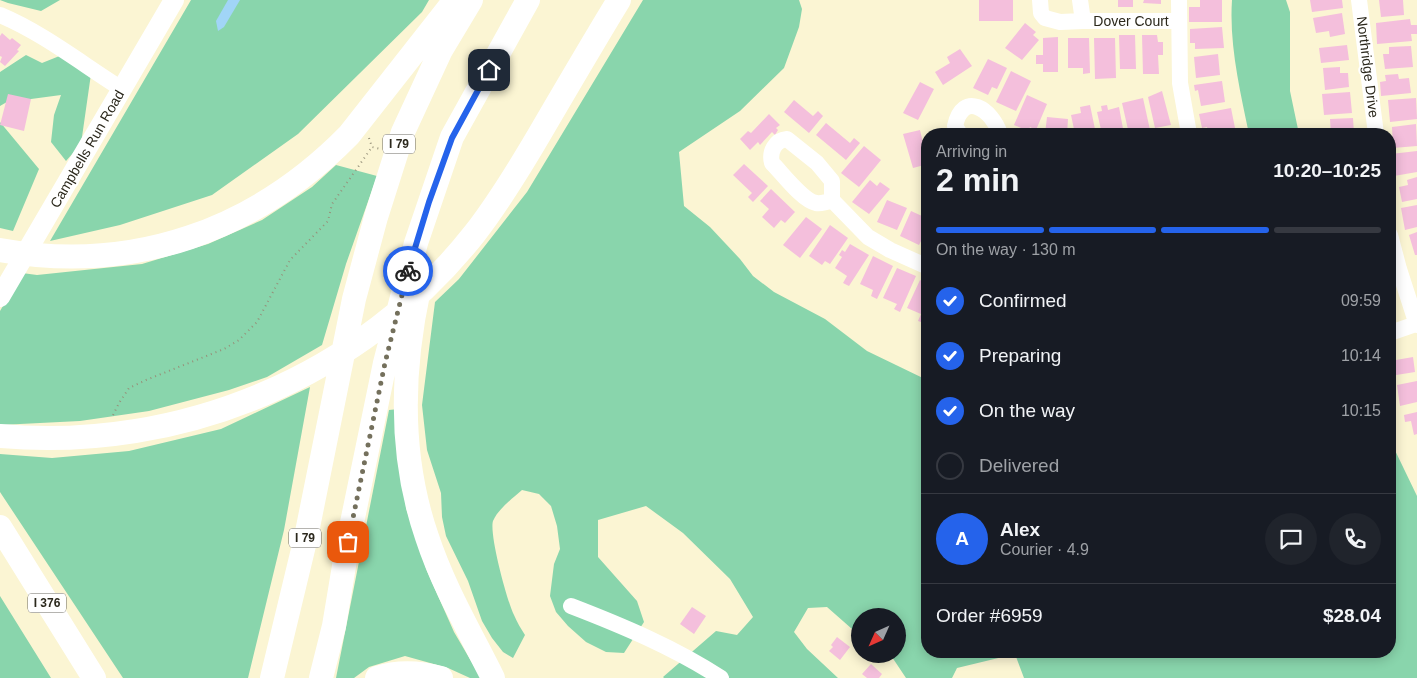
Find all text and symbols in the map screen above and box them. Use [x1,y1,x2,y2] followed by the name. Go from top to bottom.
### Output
[1093,13,1169,29] street label: Dover Court
[1354,15,1382,119] street label: Northridge Drive
[468,49,510,91] pin
[475,56,503,84] icon: home
[47,87,127,211] street label: Campbells Run Road
[383,134,415,154] road number: I 79
[936,143,1007,160] text: Arriving in
[1273,160,1381,181] text: 10:20–10:25
[936,162,1020,198] text: 2 min
[936,241,1076,258] text: On the way · 130 m
[383,246,433,296] courier
[394,257,422,285] icon: bike
[936,287,964,315] icon: check
[979,290,1067,311] text: Confirmed
[1341,292,1381,309] text: 09:59
[936,342,964,370] icon: check
[979,345,1061,366] text: Preparing
[1341,347,1381,364] text: 10:14
[936,397,964,425] icon: check
[979,400,1075,421] text: On the way
[1341,402,1381,419] text: 10:15
[979,455,1059,476] text: Delivered
[1265,513,1317,565] button: chat
[1329,513,1381,565] button: phone
[1000,519,1040,540] text: Alex
[327,521,369,563] pin
[289,528,321,548] road number: I 79
[334,528,362,556] icon: bag
[955,528,969,549] text: A
[1000,541,1089,558] text: Courier · 4.9
[28,594,66,612] road number: I 376
[936,605,1043,626] text: Order #6959
[1323,605,1381,626] text: $28.04
[851,608,906,662] north arrow
[851,608,906,663] map controls

